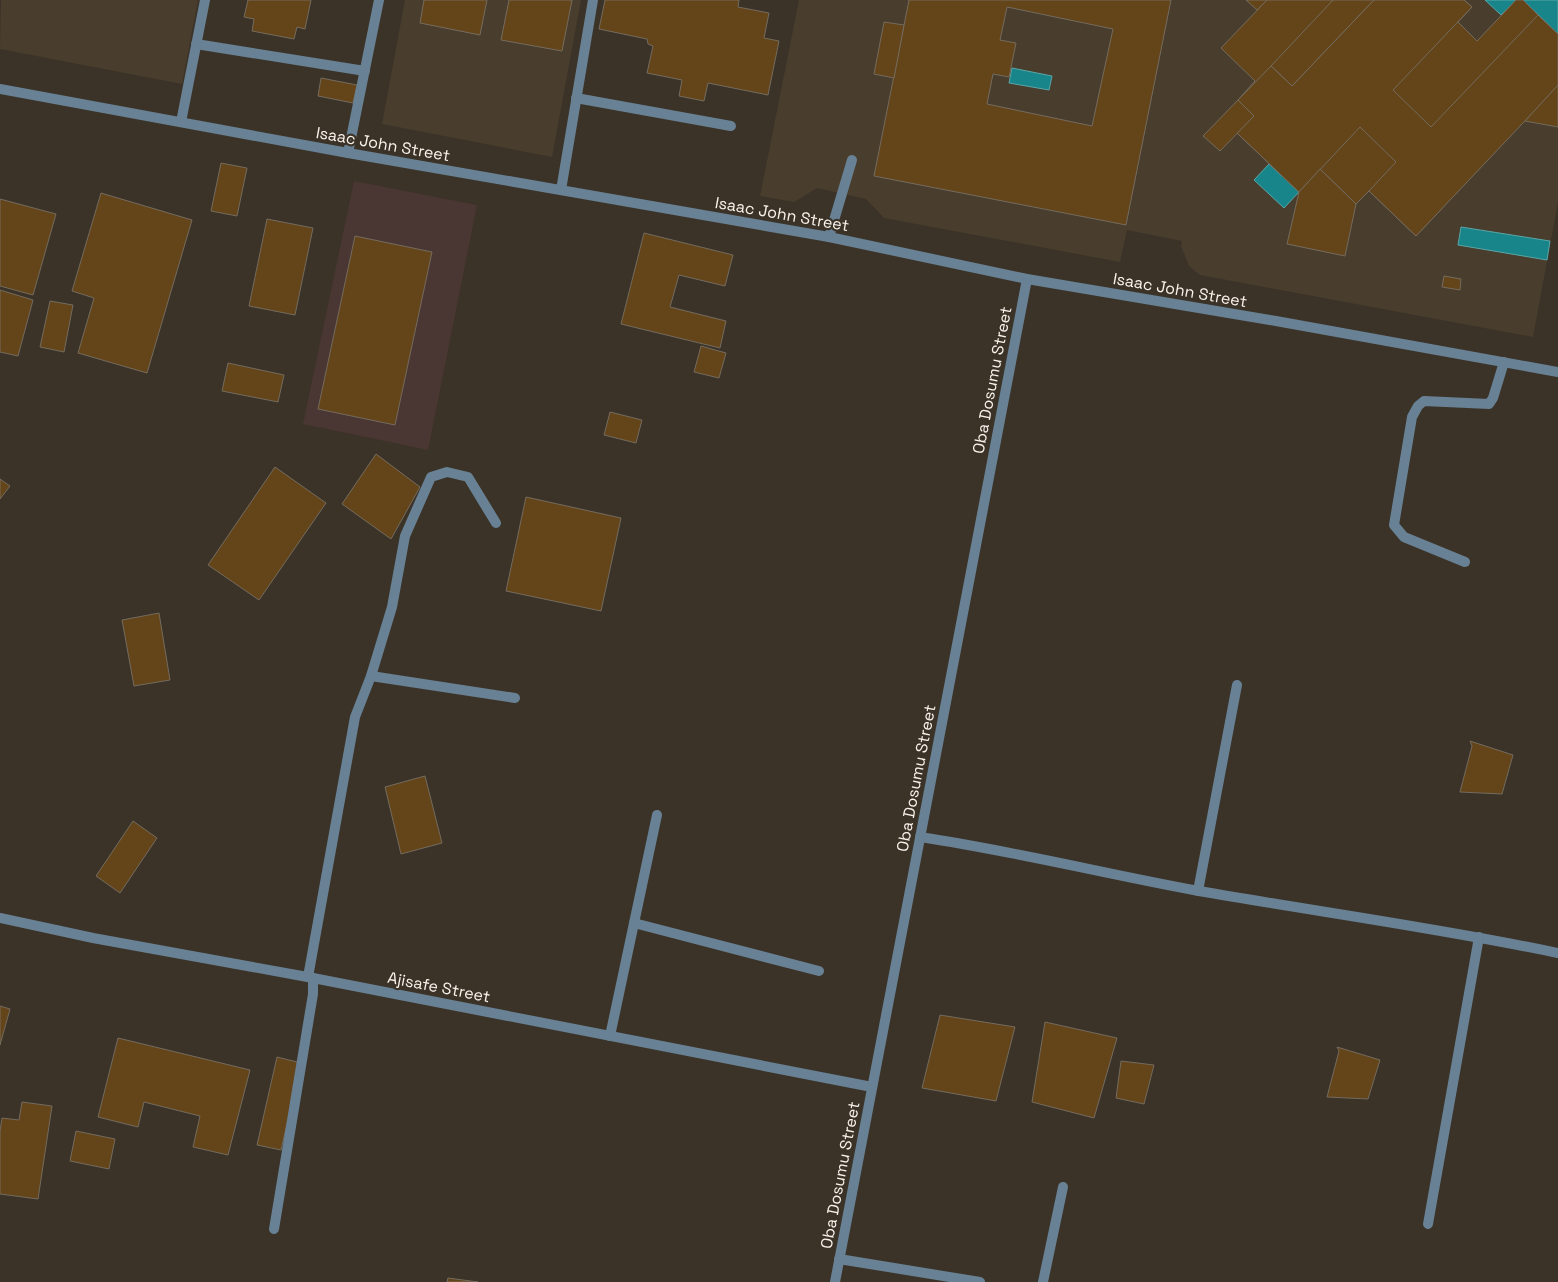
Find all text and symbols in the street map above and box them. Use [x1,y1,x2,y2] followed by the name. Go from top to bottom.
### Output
[314,122,452,166] street label: Isaac John Street
[713,192,851,236] street label: Isaac John Street
[1111,268,1249,312] street label: Isaac John Street
[967,305,1017,455] street label: Oba Dosumu Street
[891,703,941,853] street label: Oba Dosumu Street
[386,967,492,1007] street label: Ajisafe Street
[815,1100,865,1250] street label: Oba Dosumu Street

